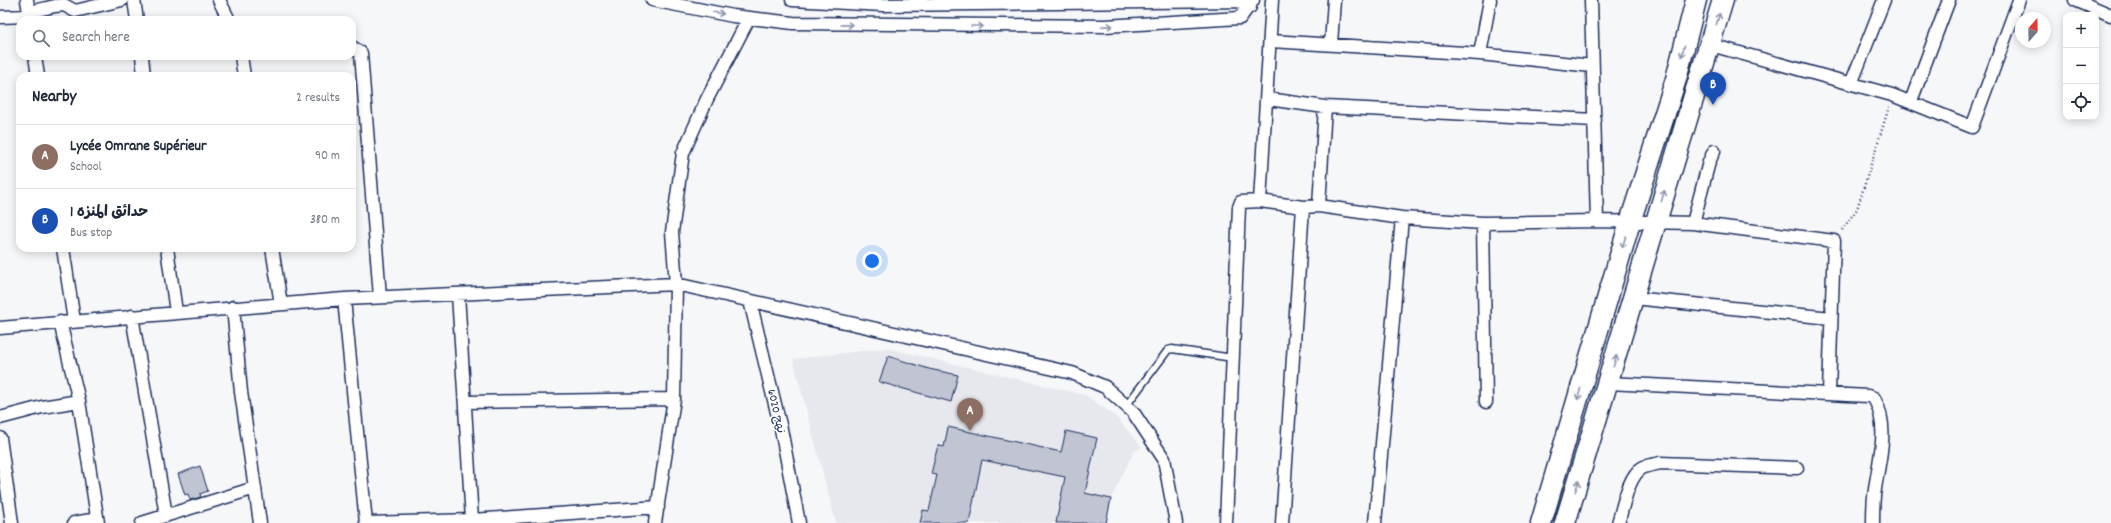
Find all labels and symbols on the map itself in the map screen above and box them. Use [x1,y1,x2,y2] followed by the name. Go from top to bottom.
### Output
[711,10,724,18] one-way arrow
[1715,12,1722,25] one-way arrow
[2015,12,2051,48] north arrow
[840,21,853,28] one-way arrow
[970,22,983,30] one-way arrow
[1100,22,1113,30] one-way arrow
[1679,45,1686,58] one-way arrow
[1700,72,1726,105] pin: B
[1660,190,1667,203] one-way arrow
[1620,236,1627,249] one-way arrow
[862,251,882,271] your location
[1612,355,1619,368] one-way arrow
[1575,387,1582,400] one-way arrow
[762,388,789,435] street label: نهج 6020
[957,398,983,431] pin: A
[1574,479,1581,492] one-way arrow

